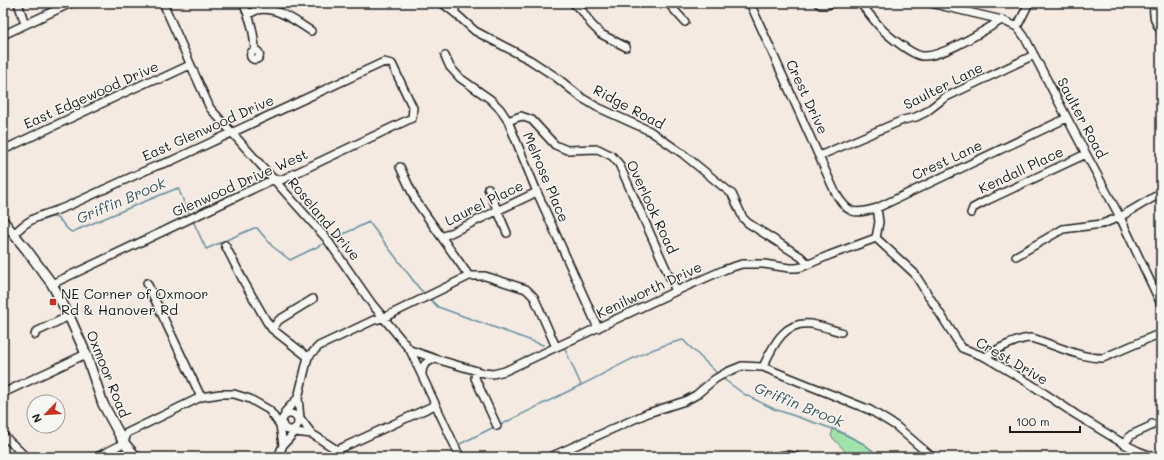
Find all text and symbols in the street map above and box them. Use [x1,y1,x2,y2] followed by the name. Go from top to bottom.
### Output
[20,56,161,133] street label: East Edgewood Drive
[782,56,833,137] street label: Crest Drive
[900,57,986,114] street label: Saulter Lane
[1053,74,1112,162] street label: Saulter Road
[590,80,668,133] street label: Ridge Road
[139,90,277,165] street label: East Glenwood Drive
[519,129,574,225] street label: Melrose Place
[908,135,985,184] street label: Crest Lane
[975,142,1066,198] street label: Kendall Place
[169,144,311,221] street label: Glenwood Drive West
[622,157,682,257] street label: Overlook Road
[73,172,169,228] water label: Griffin Brook
[284,173,365,264] street label: Roseland Drive
[441,175,526,230] street label: Laurel Place
[593,257,705,322] street label: Kenilworth Drive
[61,284,208,319] place label: NE Corner of Oxmoor Rd & Hanover Rd
[48,297,58,307] marker: NE Corner of Oxmoor Rd & Hanover Rd
[82,327,135,420] street label: Oxmoor Road
[973,332,1052,389] street label: Crest Drive
[751,377,848,432] water label: Griffin Brook
[26,394,66,434] north arrow
[1010,408,1080,434] scale bar
[28,411,45,425] text: N
[1016,413,1050,429] text: 100 m

